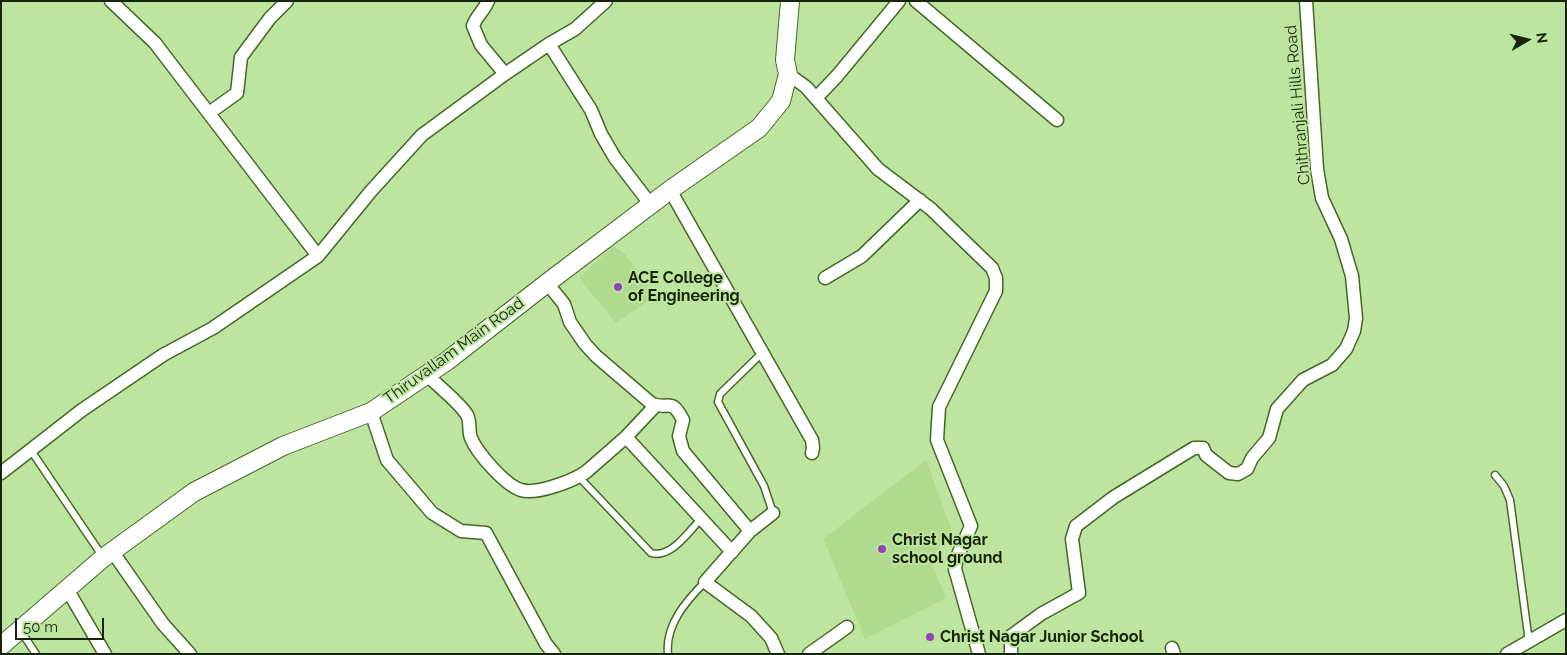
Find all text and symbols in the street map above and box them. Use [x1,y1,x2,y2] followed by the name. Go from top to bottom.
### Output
[1502,15,1552,65] north arrow
[1281,24,1315,186] street label: Chithranjali Hills Road
[1533,32,1551,44] text: N
[628,268,740,306] place label: ACE College of Engineering
[612,281,624,293] marker: ACE College of Engineering
[380,294,528,408] street label: Thiruvallam Main Road
[892,530,1003,568] place label: Christ Nagar school ground
[876,543,888,555] marker: Christ Nagar school ground
[18,608,106,640] scale bar
[23,618,58,636] text: 50 m
[940,627,1143,647] place label: Christ Nagar Junior School
[924,631,936,643] marker: Christ Nagar Junior School

